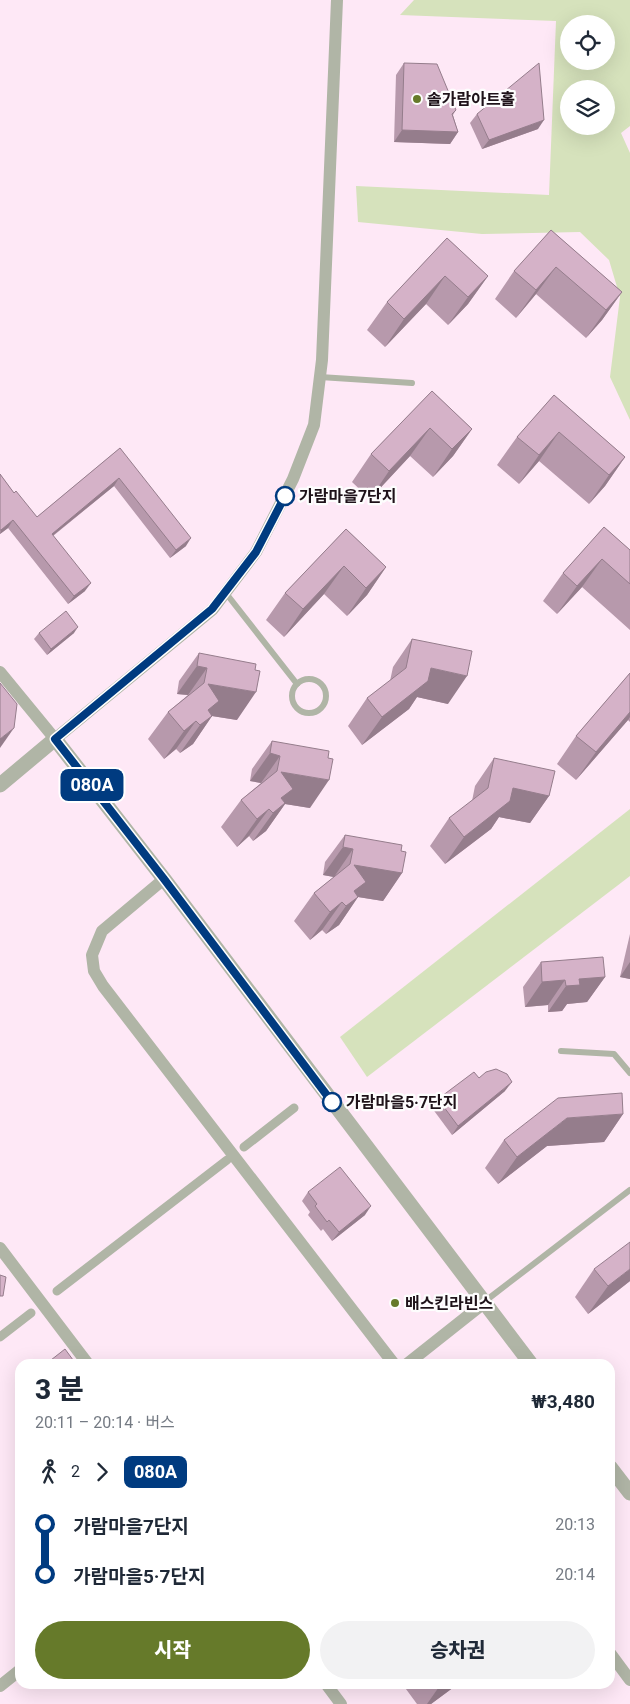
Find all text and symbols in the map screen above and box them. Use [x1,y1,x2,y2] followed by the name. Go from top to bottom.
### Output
[560,15,615,135] map controls
[560,15,615,70] button: locate
[560,80,615,135] button: layers
[427,90,515,109] place label: 솔가람아트홀
[411,93,423,105] marker: 솔가람아트홀
[275,486,295,506] marker: 가람마을7단지
[299,487,397,506] place label: 가람마을7단지
[57,769,127,801] line badge: 080A
[70,774,114,795] text: 080A
[322,1092,342,1112] marker: 가람마을5·7단지
[346,1093,458,1112] place label: 가람마을5·7단지
[405,1294,494,1313] place label: 배스킨라빈스
[389,1297,401,1309] marker: 배스킨라빈스
[35,1373,84,1406] text: 3 분
[531,1390,595,1413] text: ₩3,480
[35,1413,175,1432] text: 20:11 – 20:14 · 버스
[35,1458,63,1486] icon: walk
[88,1458,116,1486] icon: forward
[134,1461,177,1482] text: 080A
[71,1462,80,1481] text: 2
[73,1515,189,1538] text: 가람마을7단지
[555,1515,595,1534] text: 20:13
[73,1565,205,1588] text: 가람마을5·7단지
[555,1565,595,1584] text: 20:14
[35,1621,310,1679] button: 시작
[320,1621,595,1679] button: 승차권

